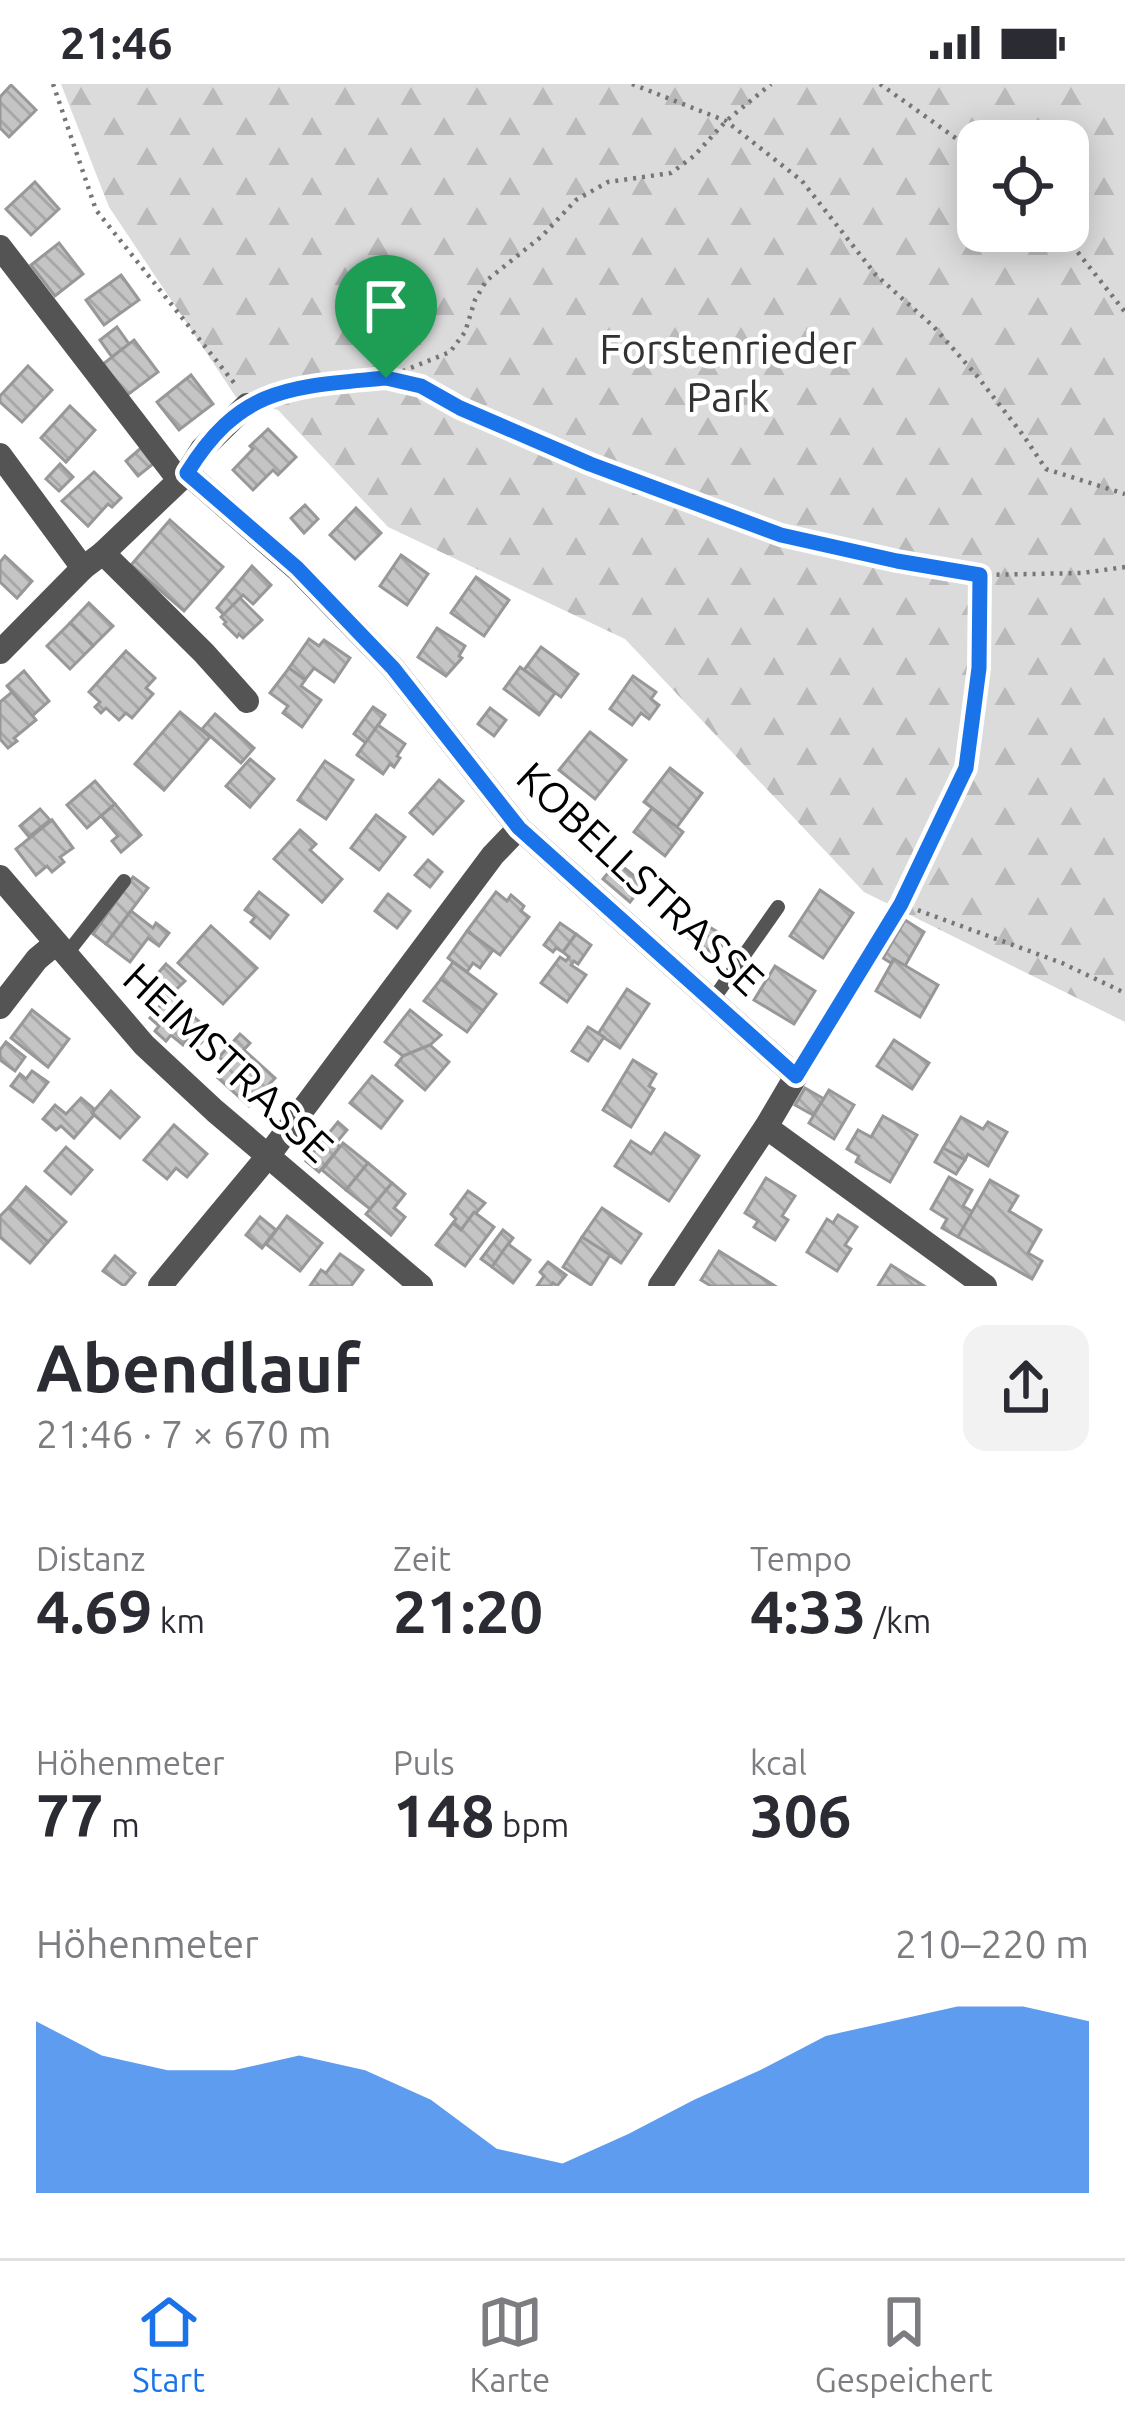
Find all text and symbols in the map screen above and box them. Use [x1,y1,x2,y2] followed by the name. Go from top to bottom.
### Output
[60,17,173,68] text: 21:46
[957,120,1089,252] map controls
[957,120,1089,252] button: locate
[335,255,437,378] pin
[353,273,419,339] icon: arrive
[599,325,857,420] park label: Forstenrieder Park
[508,752,774,1004] street label: KOBELLSTRASSE
[115,953,343,1171] street label: HEIMSTRASSE
[963,1325,1089,1451] button: share
[36,1330,361,1404] text: Abendlauf
[36,1412,331,1455] text: 21:46 · 7 × 670 m
[36,1540,146,1577] text: Distanz
[393,1540,451,1577] text: Zeit
[750,1540,852,1577] text: Tempo
[36,1577,152,1644] text: 4.69
[393,1577,543,1644] text: 21:20
[750,1577,866,1644] text: 4:33
[152,1602,205,1639] text: km
[866,1602,931,1639] text: /km
[36,1744,225,1781] text: Höhenmeter
[393,1744,455,1781] text: Puls
[750,1744,807,1781] text: kcal
[36,1781,104,1848] text: 77
[393,1781,495,1848] text: 148
[750,1781,852,1848] text: 306
[104,1806,140,1843] text: m
[495,1806,569,1843] text: bpm
[36,1922,259,1965] text: Höhenmeter
[895,1922,1089,1965] text: 210–220 m
[132,2289,205,2398] tab: Start
[470,2289,550,2398] tab: Karte
[815,2289,993,2398] tab: Gespeichert

